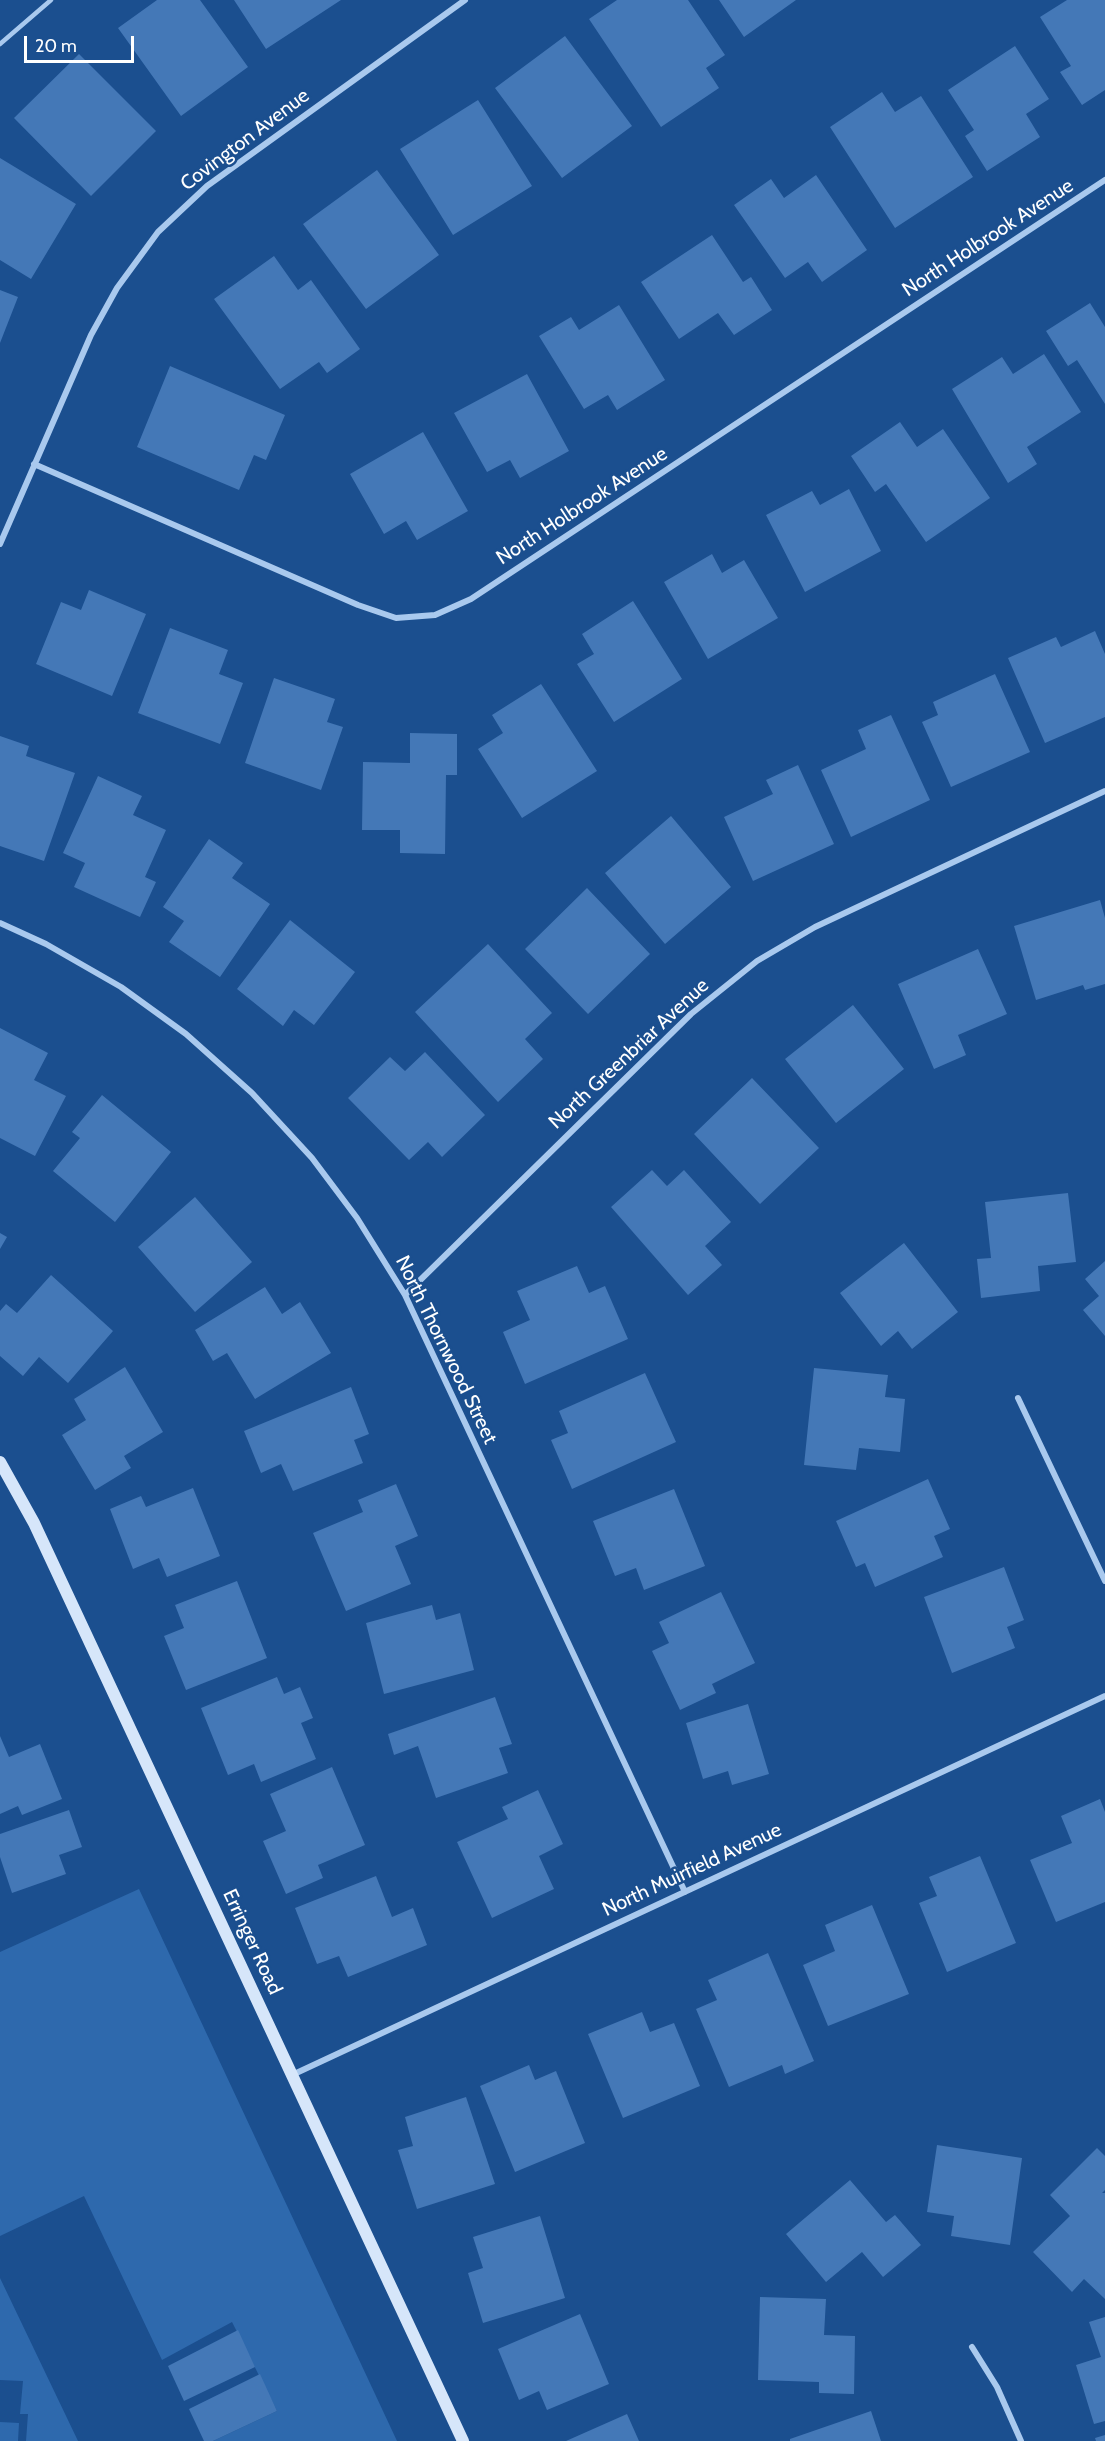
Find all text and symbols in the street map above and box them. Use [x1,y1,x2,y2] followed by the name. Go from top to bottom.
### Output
[27,24,136,62] scale bar
[35,35,77,57] text: 20 m
[176,84,314,196] street label: Covington Avenue
[898,174,1078,302] street label: North Holbrook Avenue
[492,442,672,570] street label: North Holbrook Avenue
[544,974,714,1134] street label: North Greenbriar Avenue
[390,1252,502,1448] street label: North Thornwood Street
[599,1818,785,1922] street label: North Muirfield Avenue
[217,1886,287,1998] street label: Erringer Road

